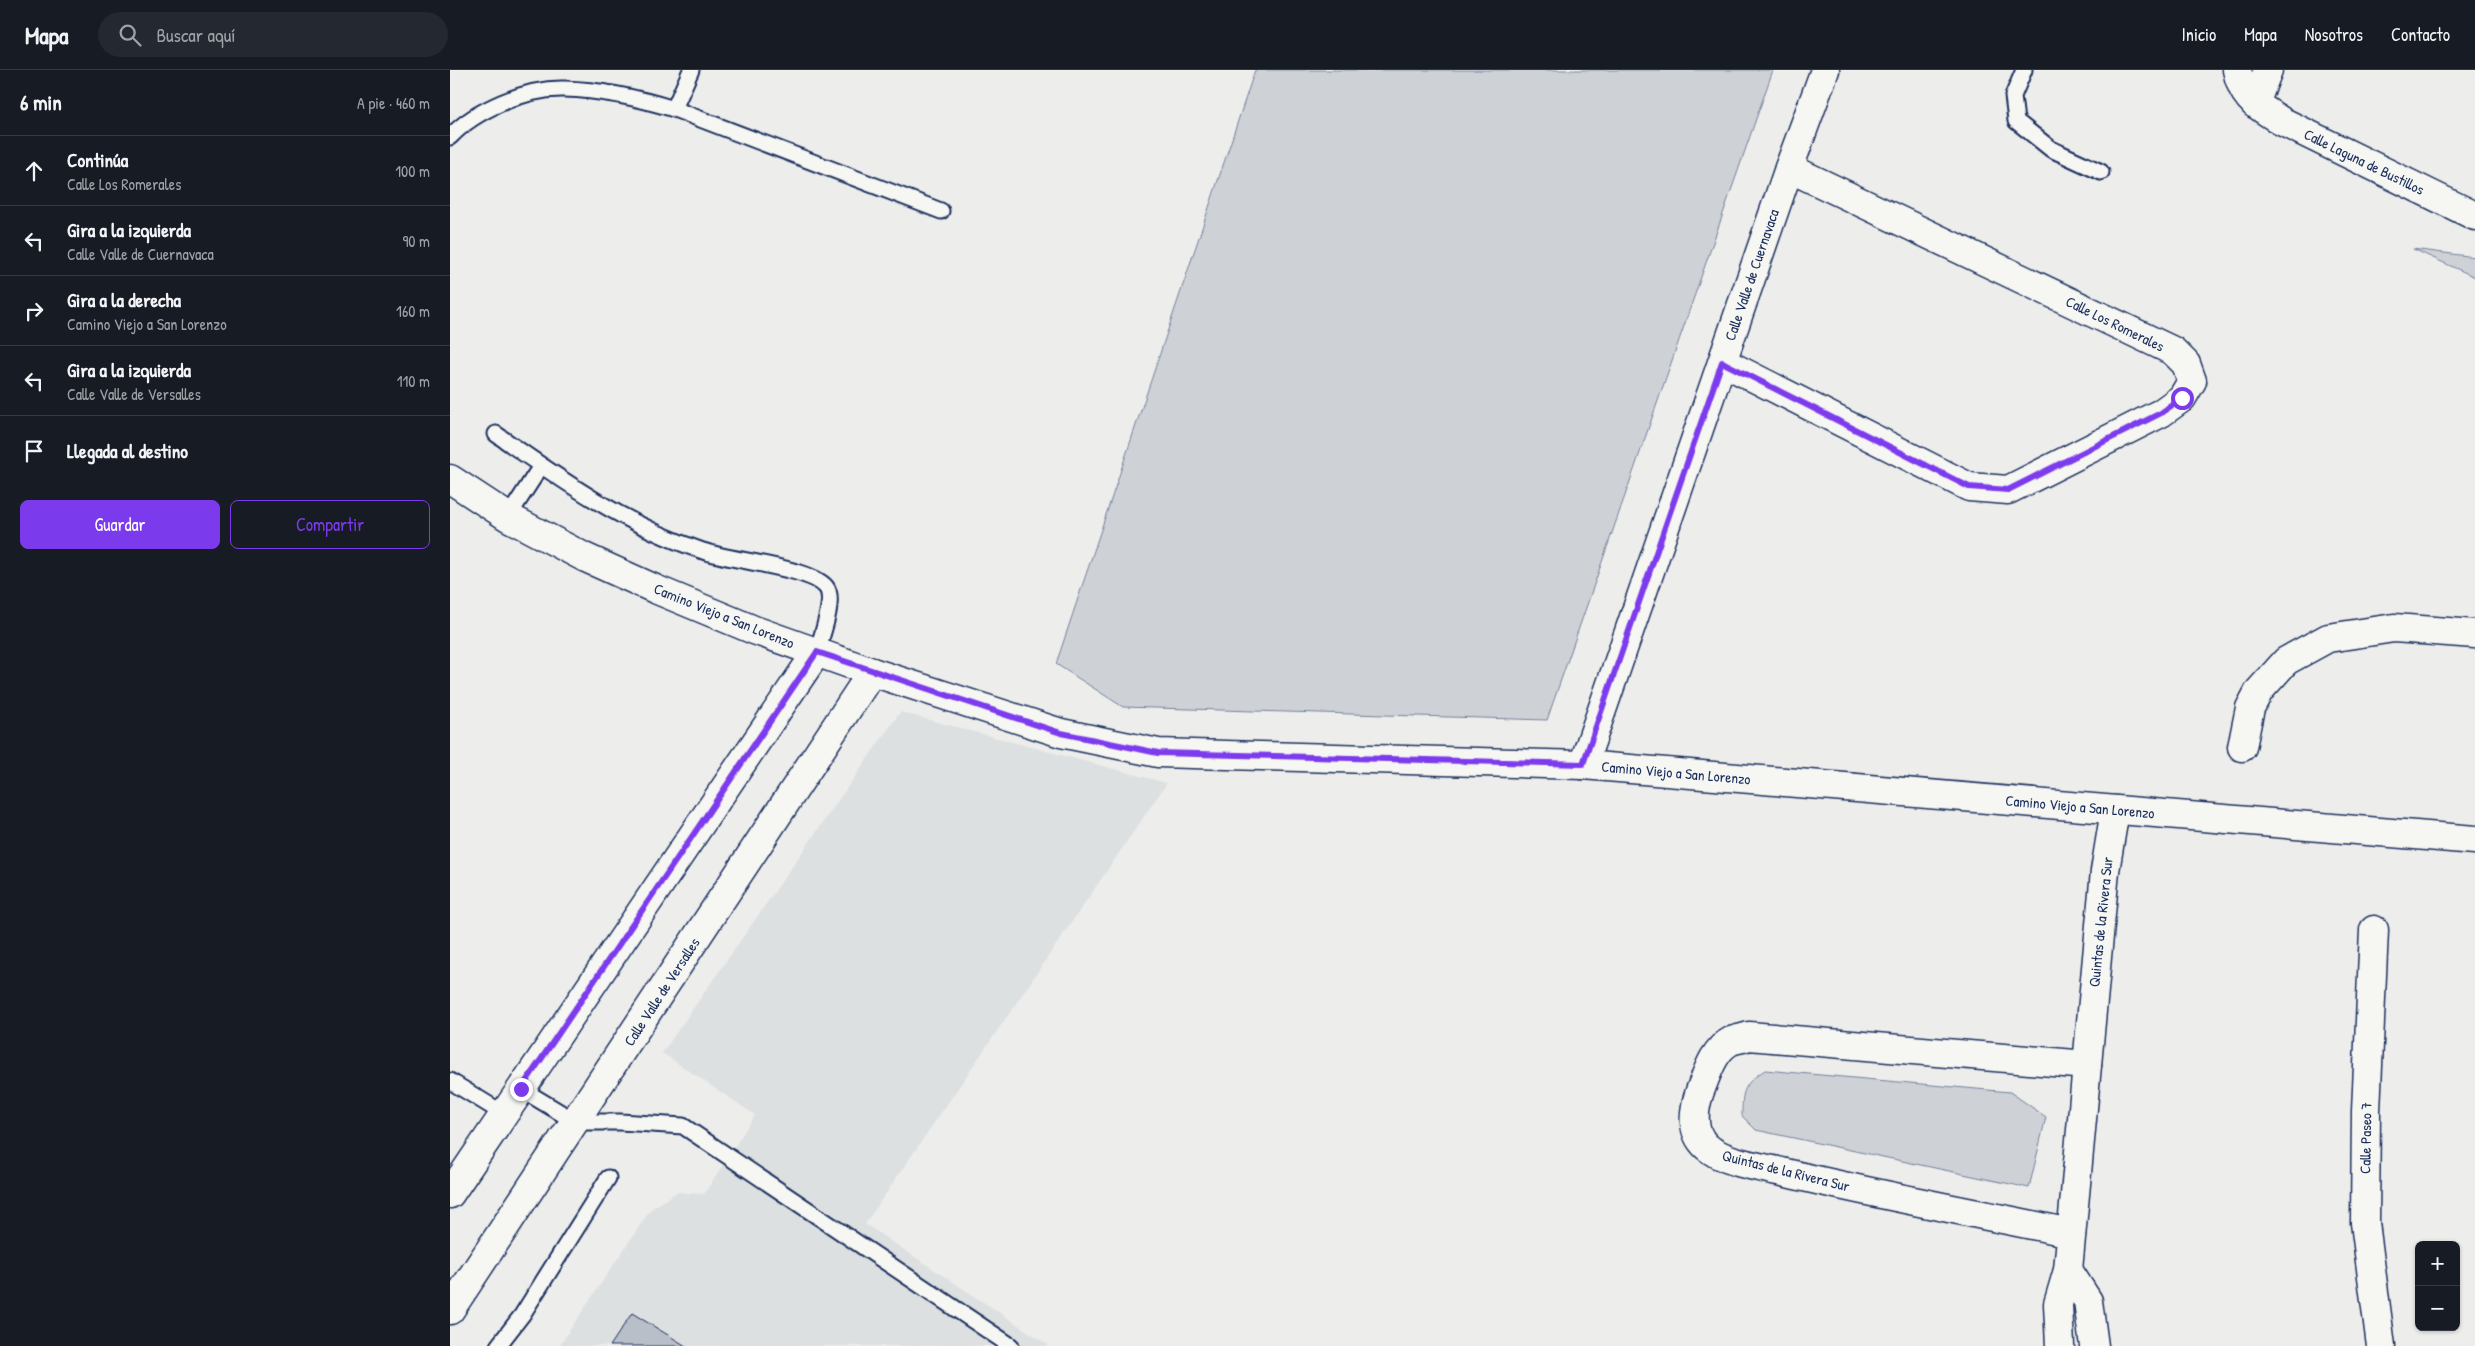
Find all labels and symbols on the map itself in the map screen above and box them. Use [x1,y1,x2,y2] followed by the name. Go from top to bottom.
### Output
[2300,123,2428,200] street label: Calle Laguna de Bustillos
[1719,206,1784,343] street label: Calle Valle de Cuernavaca
[2062,291,2168,357] street label: Calle Los Romerales
[2171,387,2194,410] route start
[651,578,798,653] street label: Camino Viejo a San Lorenzo
[1601,756,1752,789] street label: Camino Viejo a San Lorenzo
[2005,790,2156,823] street label: Camino Viejo a San Lorenzo
[2083,856,2118,988] street label: Quintas de la Rivera Sur
[619,933,705,1050] street label: Calle Valle de Versalles
[510,1078,533,1101] route end
[2354,1102,2377,1174] street label: Calle Paseo 7
[1720,1145,1852,1197] street label: Quintas de la Rivera Sur

